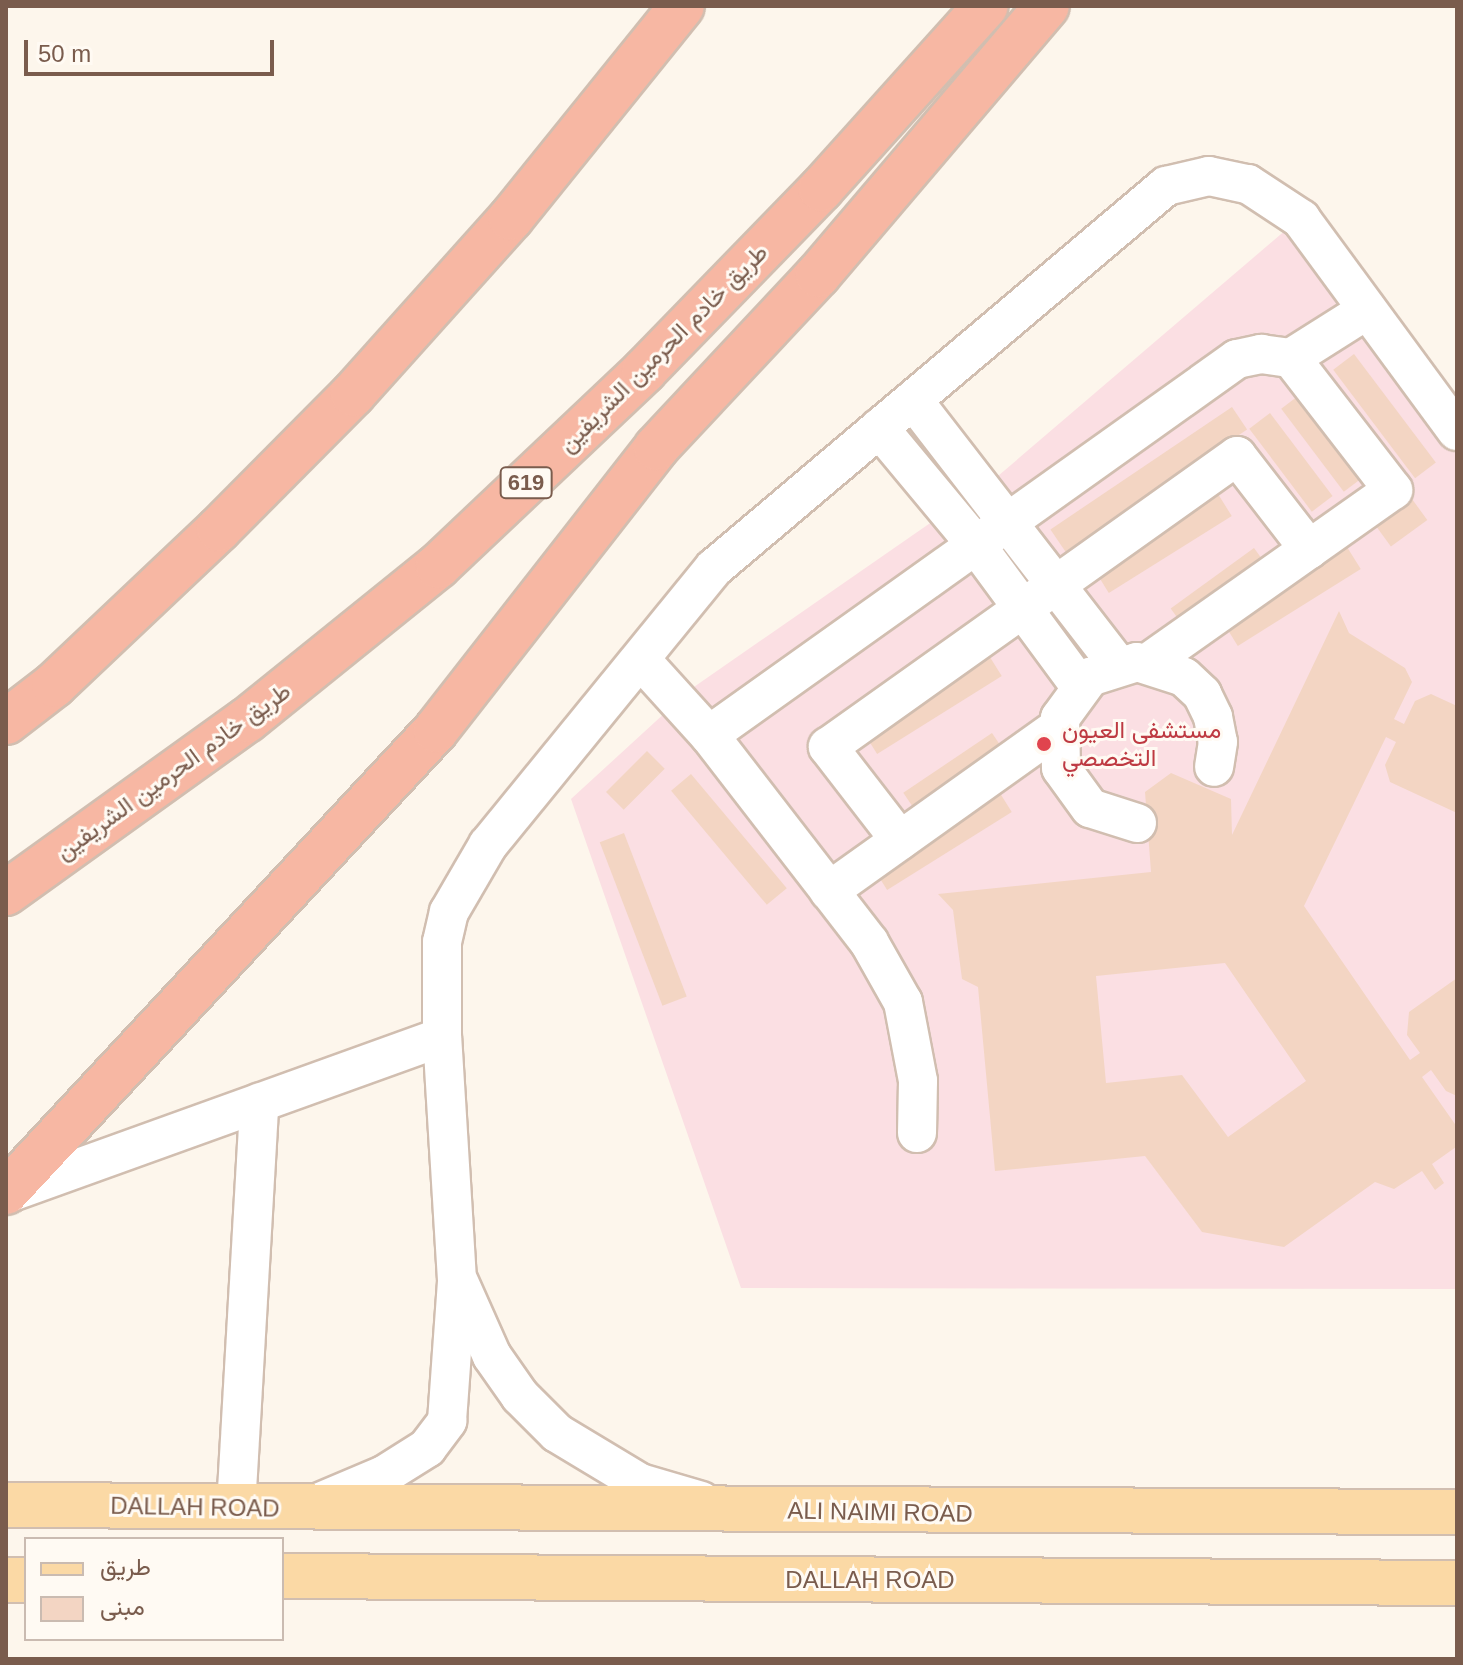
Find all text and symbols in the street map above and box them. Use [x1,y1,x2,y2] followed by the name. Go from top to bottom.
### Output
[28,24,278,74] scale bar
[38,40,91,67] text: 50 m
[553,238,773,458] street label: طريق خادم الحرمين الشريفين
[498,465,554,501] road number: 619
[50,676,296,866] street label: طريق خادم الحرمين الشريفين
[1062,716,1221,772] place label: مستشفى العيون التخصصي
[1033,733,1055,755] marker: مستشفى العيون التخصصي
[110,1491,280,1523] street label: DALLAH ROAD
[787,1496,973,1528] street label: ALI NAIMI ROAD
[24,1537,284,1641] legend
[100,1553,151,1580] text: طريق
[785,1566,955,1594] street label: DALLAH ROAD
[100,1593,145,1620] text: مبنى

